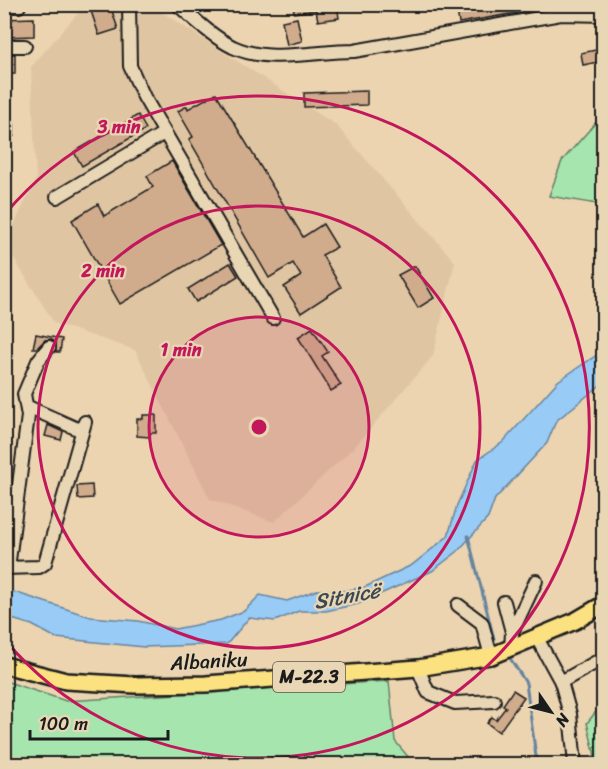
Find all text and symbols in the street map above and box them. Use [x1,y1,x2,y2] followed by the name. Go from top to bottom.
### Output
[96,111,141,143] text: 3 min
[80,255,125,287] text: 2 min
[161,334,202,366] text: 1 min
[249,417,269,437] centre of rings
[311,571,387,620] water label: Sitnicë
[169,642,249,681] street label: Albaniku
[273,662,345,692] road number: M-22.3
[521,682,581,742] north arrow
[30,703,168,741] scale bar
[547,707,579,734] text: N
[39,708,88,740] text: 100 m

